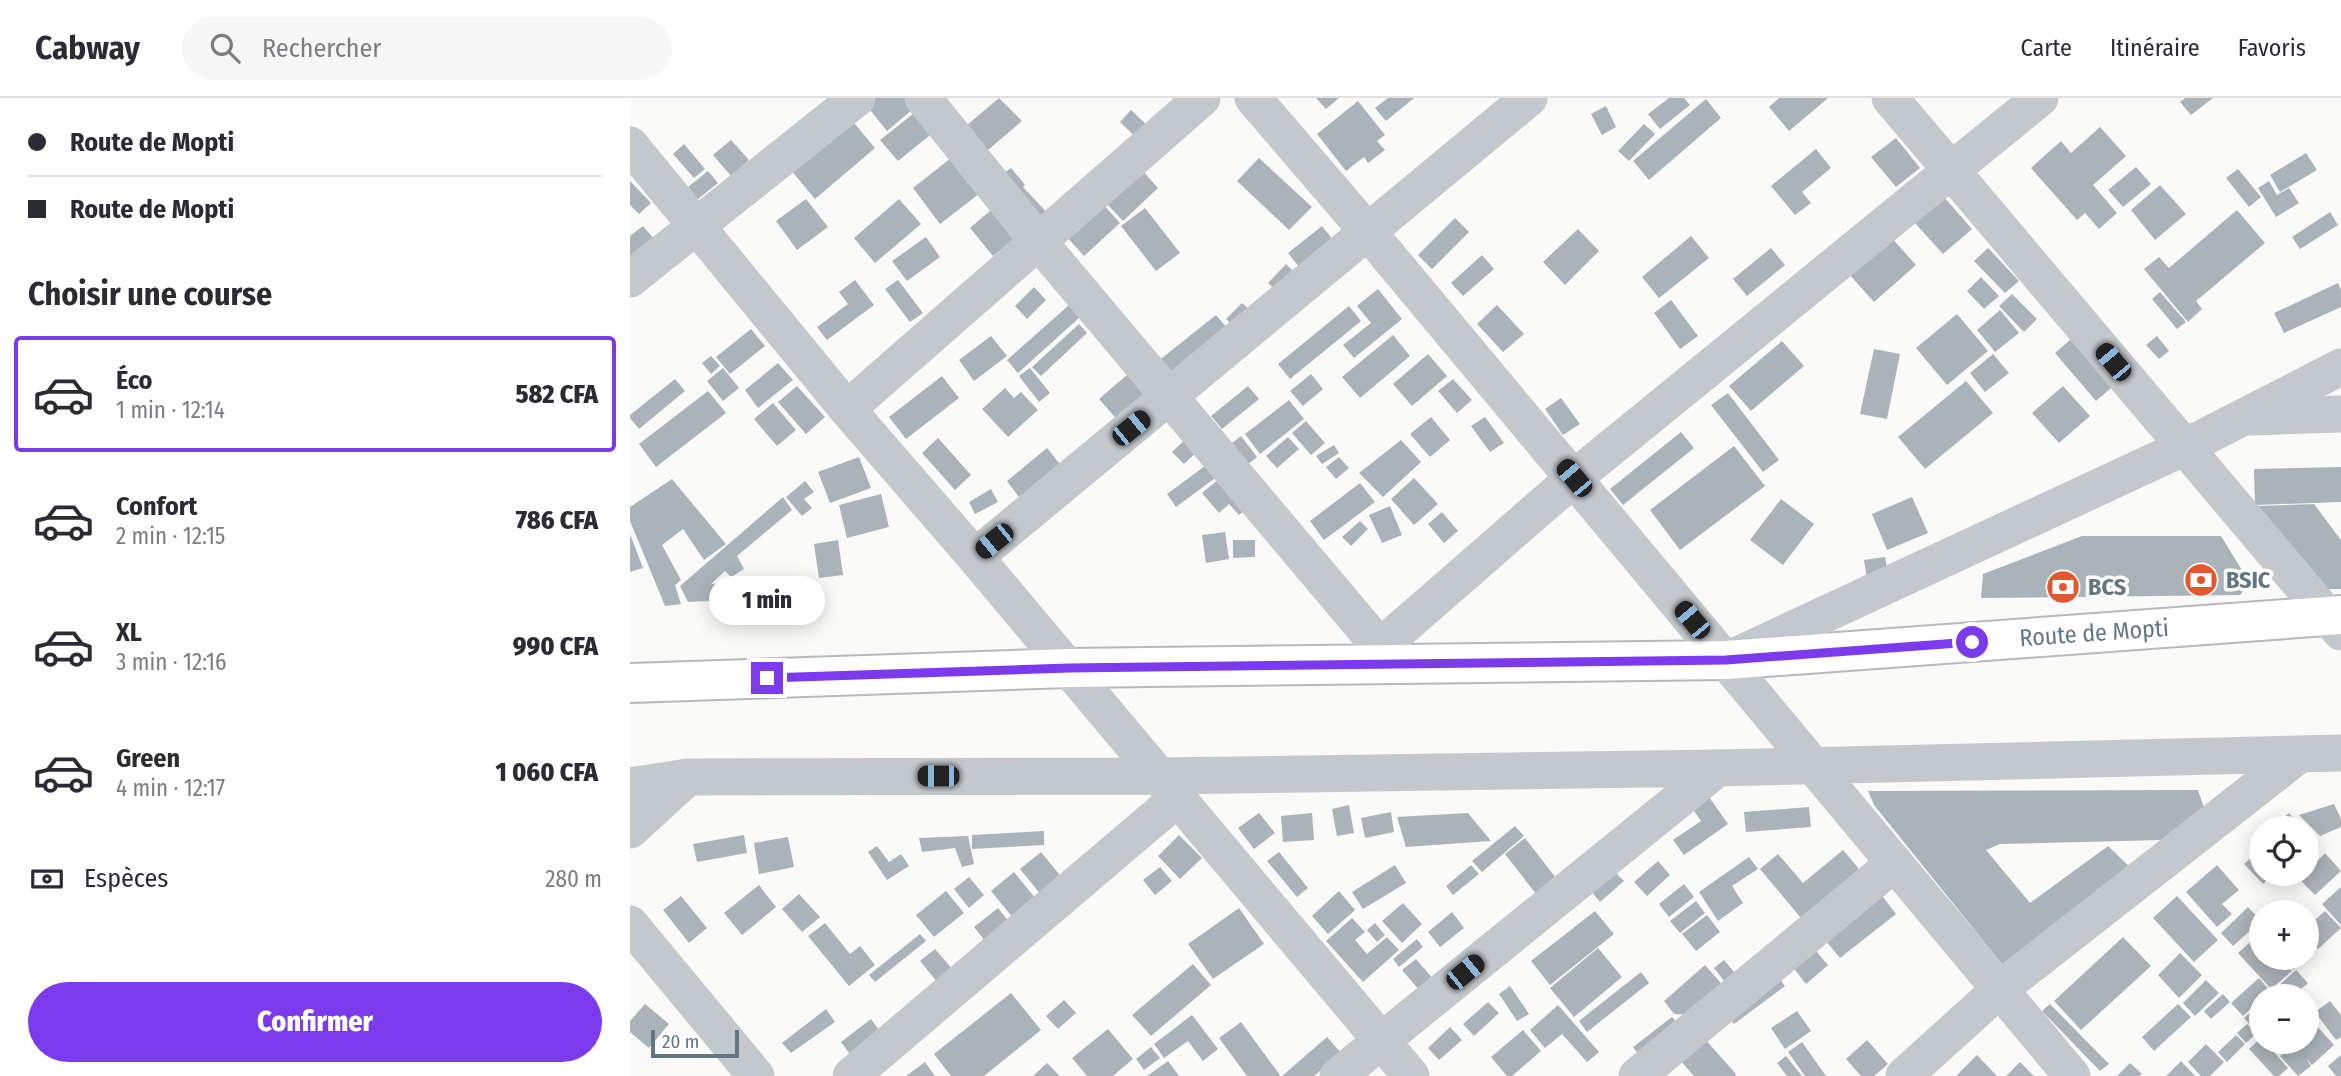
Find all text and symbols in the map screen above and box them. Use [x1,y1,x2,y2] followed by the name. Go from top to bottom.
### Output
[182,17,672,80] search box
[35,28,140,68] text: Cabway
[206,29,244,67] icon: search
[262,33,381,64] text: Rechercher
[2021,34,2072,62] text: Carte
[2110,34,2200,62] text: Itinéraire
[2238,34,2306,62] text: Favoris
[70,127,234,158] text: Route de Mopti
[70,194,234,225] text: Route de Mopti
[28,275,272,313] text: Choisir une course
[2092,339,2135,385] car
[32,363,95,426] icon: car
[116,365,153,396] text: Éco
[516,379,598,410] text: 582 CFA
[116,396,225,424] text: 1 min · 12:14
[1109,407,1154,449] car
[1553,455,1596,501] car
[32,489,95,552] icon: car
[116,491,197,522] text: Confort
[516,505,598,536] text: 786 CFA
[972,520,1017,562] car
[116,522,225,550] text: 2 min · 12:15
[2182,561,2220,599] bank icon: BSIC
[2226,566,2271,594] place label: BSIC
[2044,568,2082,606] bank icon: BCS
[2088,573,2126,601] place label: BCS
[709,576,825,626] callout: 1 min
[742,586,792,614] text: 1 min
[1671,597,1714,643] car
[2018,614,2170,652] street label: Route de Mopti
[32,615,95,678] icon: car
[116,617,142,648] text: XL
[1956,626,1988,658] route start
[513,631,598,662] text: 990 CFA
[116,648,227,676] text: 3 min · 12:16
[751,662,783,694] route end
[32,741,95,804] icon: car
[116,743,180,774] text: Green
[495,757,598,788] text: 1 060 CFA
[918,766,960,787] car
[116,774,225,802] text: 4 min · 12:17
[2249,816,2319,1054] map controls
[2249,816,2319,886] button: locate
[28,860,66,898] icon: cash
[84,863,168,894] text: Espèces
[545,865,602,893] text: 280 m
[2249,900,2319,970] button: +
[1443,951,1488,993] car
[28,982,602,1062] button: Confirmer
[2249,984,2319,1054] button: −
[651,1027,738,1059] scale bar
[662,1030,699,1053] text: 20 m

